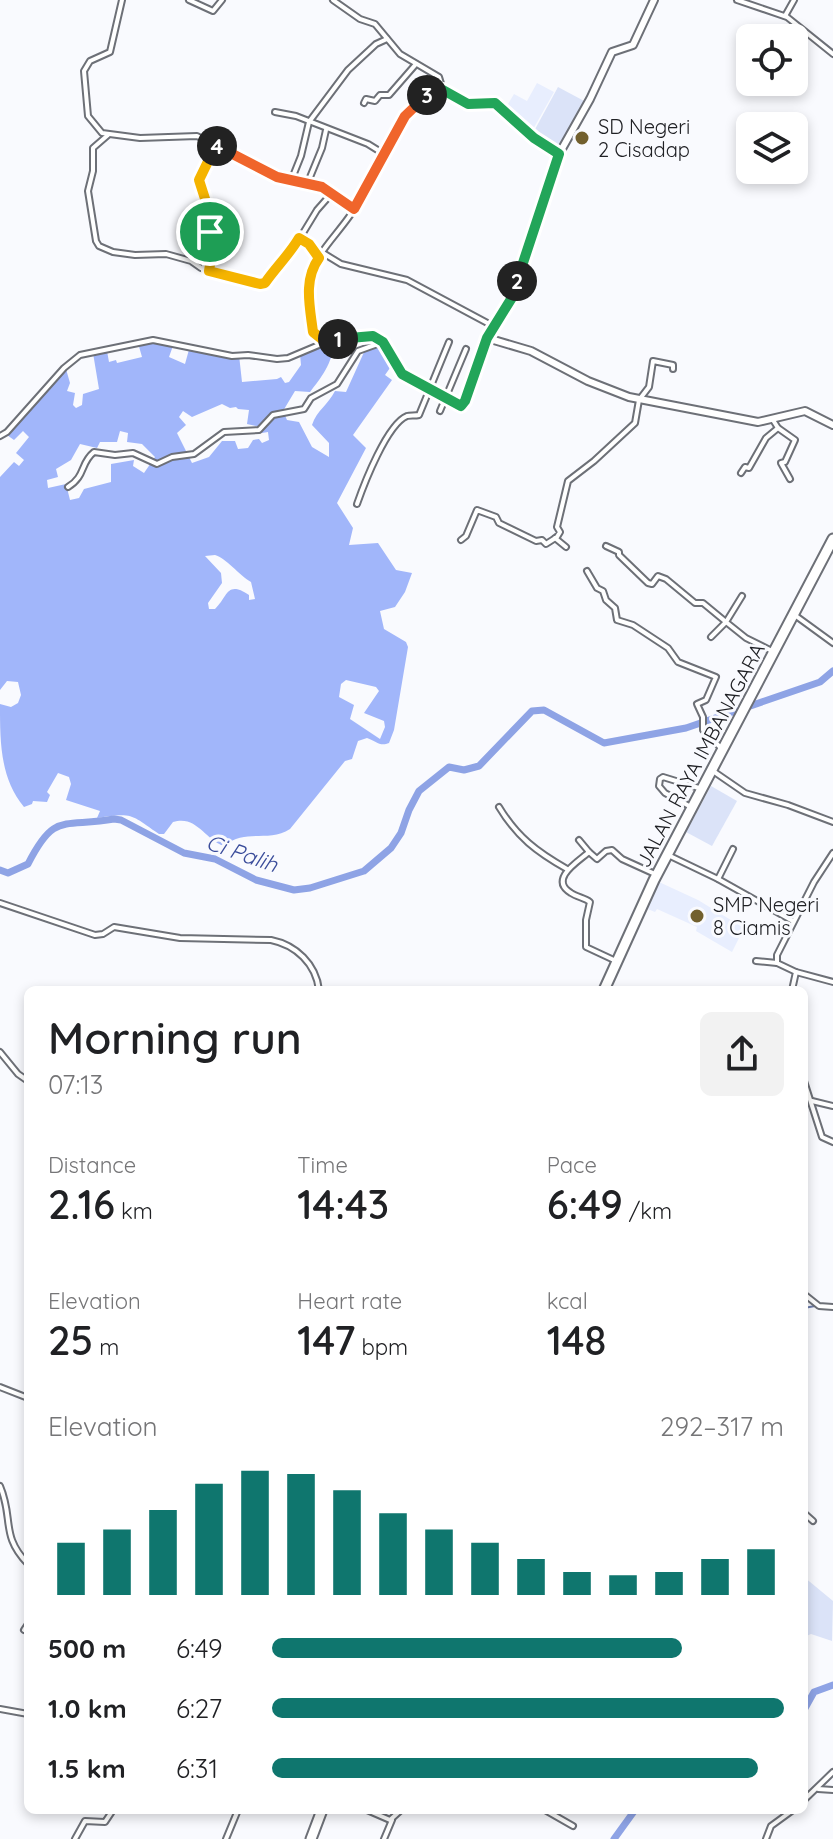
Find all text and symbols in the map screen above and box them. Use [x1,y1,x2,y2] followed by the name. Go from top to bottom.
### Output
[736,24,808,184] map controls
[736,24,808,96] button: locate
[407,75,447,115] pin: 3
[421,81,433,109] text: 3
[736,112,808,184] button: layers
[598,114,690,162] place label: SD Negeri 2 Cisadap
[197,126,237,166] pin: 4
[573,129,591,147] marker: SD Negeri 2 Cisadap
[211,132,223,160] text: 4
[176,198,244,266] pin
[188,210,232,254] icon: arrive
[497,261,537,301] pin: 2
[511,267,523,295] text: 2
[318,319,358,359] pin: 1
[334,325,342,353] text: 1
[630,639,770,871] street label: JALAN RAYA IMBANAGARA
[203,828,282,878] water label: Ci Palih
[713,892,819,940] place label: SMP Negeri 8 Ciamis
[688,907,706,925] marker: SMP Negeri 8 Ciamis
[48,1010,302,1065] text: Morning run
[700,1012,784,1096] button: share
[48,1068,103,1101] text: 07:13
[48,1151,136,1179] text: Distance
[297,1151,348,1179] text: Time
[547,1151,597,1179] text: Pace
[48,1179,115,1229] text: 2.16
[297,1179,389,1229] text: 14:43
[547,1179,623,1229] text: 6:49
[115,1197,153,1225] text: km
[623,1197,672,1225] text: /km
[48,1287,141,1315] text: Elevation
[297,1287,402,1315] text: Heart rate
[547,1287,588,1315] text: kcal
[48,1315,93,1365] text: 25
[297,1315,355,1365] text: 147
[547,1315,606,1365] text: 148
[93,1333,119,1361] text: m
[355,1333,408,1361] text: bpm
[48,1410,158,1443] text: Elevation
[660,1410,784,1443] text: 292–317 m
[48,1632,126,1665] text: 500 m
[176,1632,223,1665] text: 6:49
[48,1692,127,1725] text: 1.0 km
[176,1692,222,1725] text: 6:27
[48,1752,126,1785] text: 1.5 km
[176,1752,218,1785] text: 6:31

